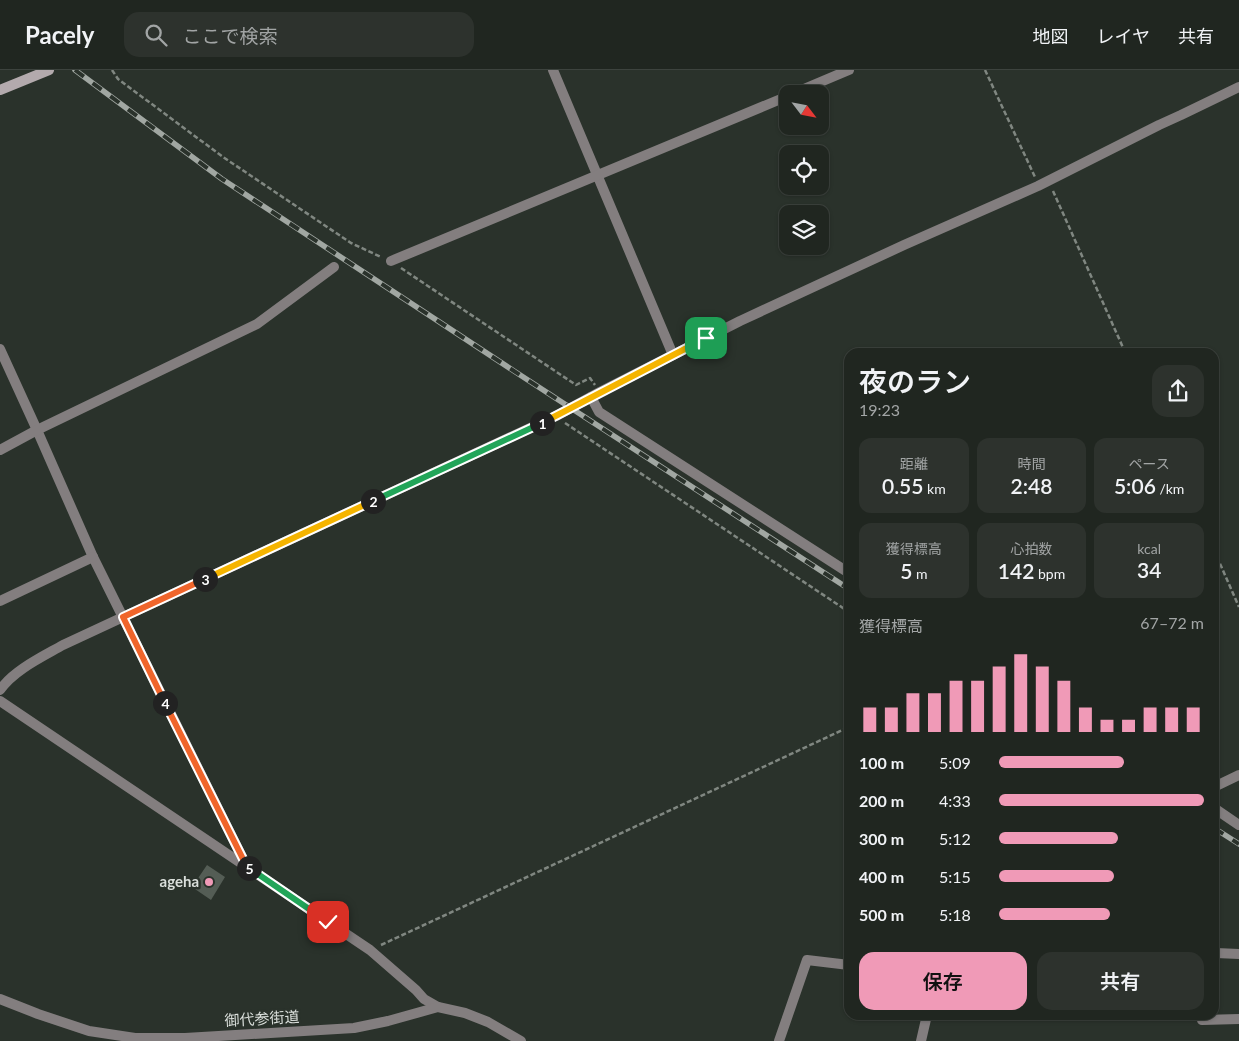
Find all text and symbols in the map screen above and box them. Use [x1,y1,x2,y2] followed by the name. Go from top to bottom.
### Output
[124,12,474,57] search box
[25,20,94,49] text: Pacely
[142,21,170,49] icon: search
[182,24,277,47] text: ここで検索
[1033,25,1069,47] text: 地図
[1097,25,1150,47] text: レイヤ
[1178,25,1214,47] text: 共有
[779,85,829,135] north arrow
[779,85,829,255] map controls
[779,145,829,195] button: locate
[779,205,829,255] button: layers
[685,317,727,359] pin
[692,324,720,352] icon: arrive
[859,364,971,398] text: 夜のラン
[1152,365,1204,417] button: share
[859,400,900,419] text: 19:23
[530,410,554,436] pin: 1
[538,415,547,432] text: 1
[900,455,928,472] text: 距離
[1017,455,1045,472] text: 時間
[1129,455,1170,472] text: ペース
[882,473,923,498] text: 0.55
[1011,473,1052,498] text: 2:48
[1114,473,1156,498] text: 5:06
[923,480,946,497] text: km
[1156,480,1184,497] text: /km
[360,488,386,514] pin: 2
[369,493,378,510] text: 2
[886,540,942,557] text: 獲得標高
[1010,540,1052,557] text: 心拍数
[1137,540,1161,557] text: kcal
[1137,557,1161,582] text: 34
[900,558,912,583] text: 5
[998,558,1034,583] text: 142
[912,565,927,582] text: m
[1034,565,1065,582] text: bpm
[192,566,218,592] pin: 3
[201,571,210,588] text: 3
[1140,613,1204,632] text: 67–72 m
[859,616,923,635] text: 獲得標高
[152,690,178,716] pin: 4
[161,695,170,712] text: 4
[859,753,904,772] text: 100 m
[939,753,971,772] text: 5:09
[859,791,904,810] text: 200 m
[939,791,971,810] text: 4:33
[859,829,904,848] text: 300 m
[939,829,971,848] text: 5:12
[236,856,262,880] pin: 5
[245,860,254,877] text: 5
[859,867,904,886] text: 400 m
[939,867,971,886] text: 5:15
[160,872,199,890] place label: ageha
[203,876,215,888] marker: ageha
[307,901,349,943] pin
[859,905,904,924] text: 500 m
[939,905,971,924] text: 5:18
[314,908,342,936] icon: check
[859,952,1027,1010] button: 保存
[1037,952,1204,1010] button: 共有
[224,1007,300,1029] street label: 御代参街道

